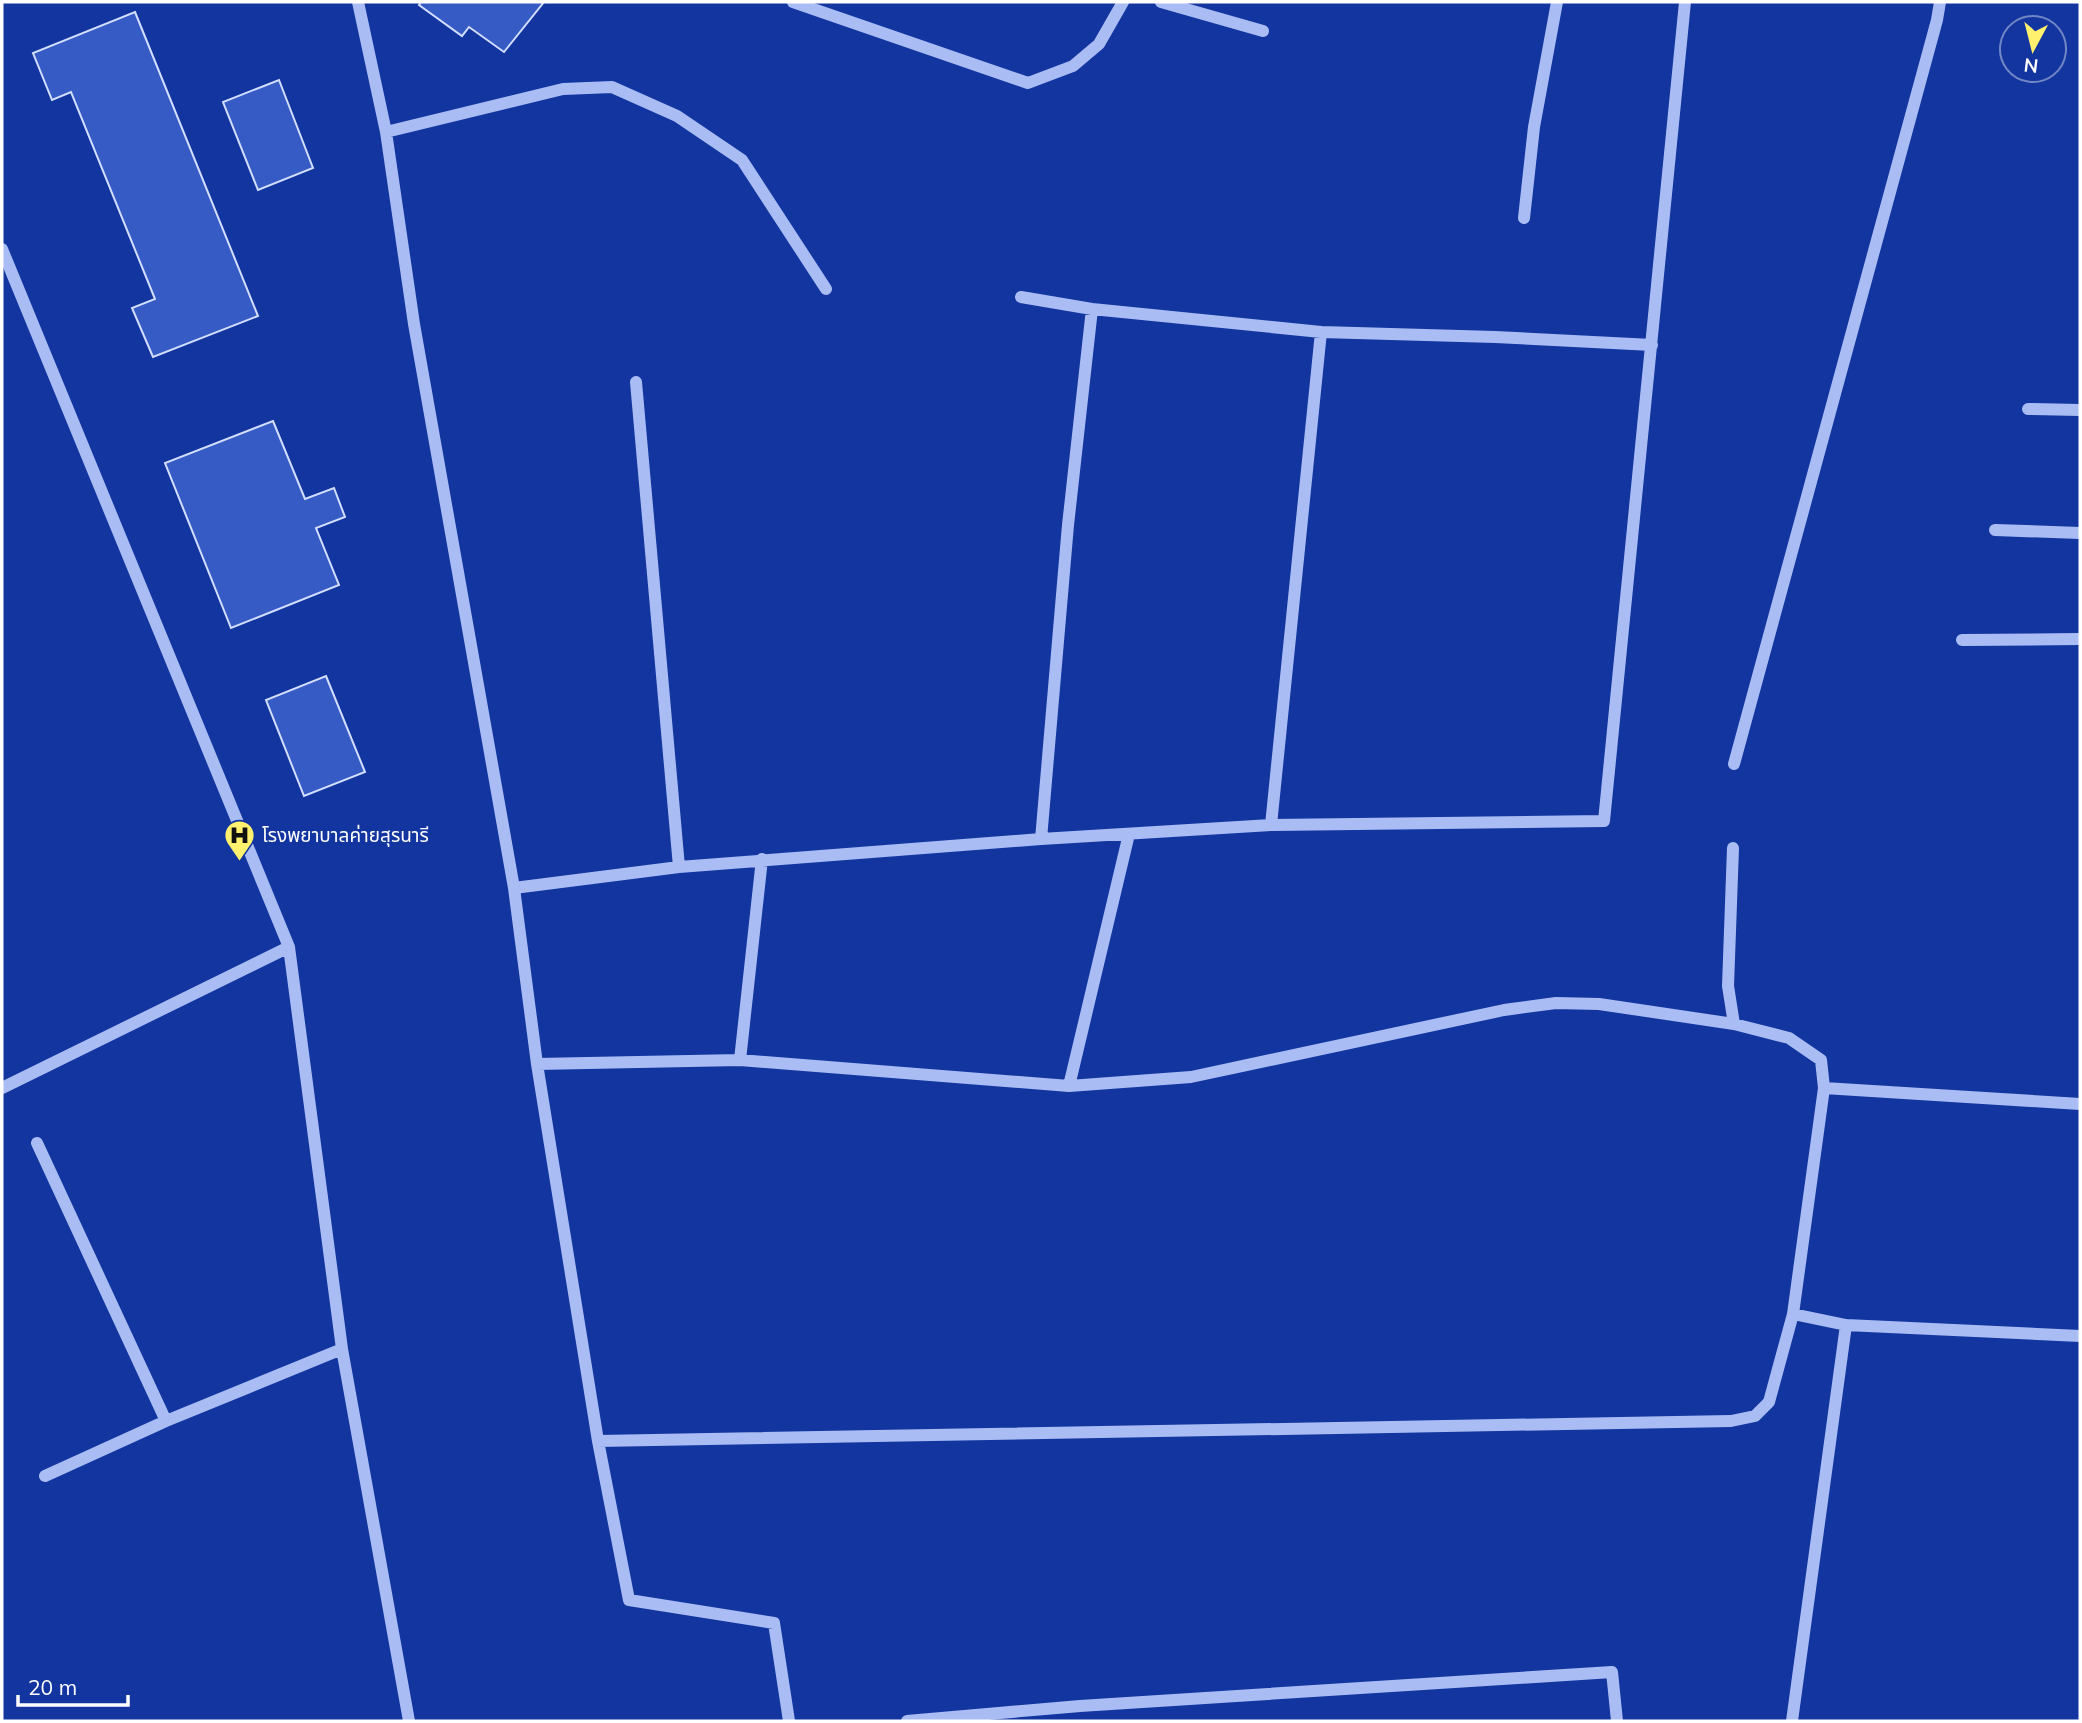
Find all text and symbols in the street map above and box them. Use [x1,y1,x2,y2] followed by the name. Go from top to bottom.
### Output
[1998,14,2068,84] north arrow
[2022,53,2040,79] text: N
[222,818,256,862] hospital icon: โรงพยาบาลค่ายสุรนารี
[262,823,429,847] place label: โรงพยาบาลค่ายสุรนารี
[18,1664,128,1708] scale bar
[28,1674,77,1700] text: 20 m

